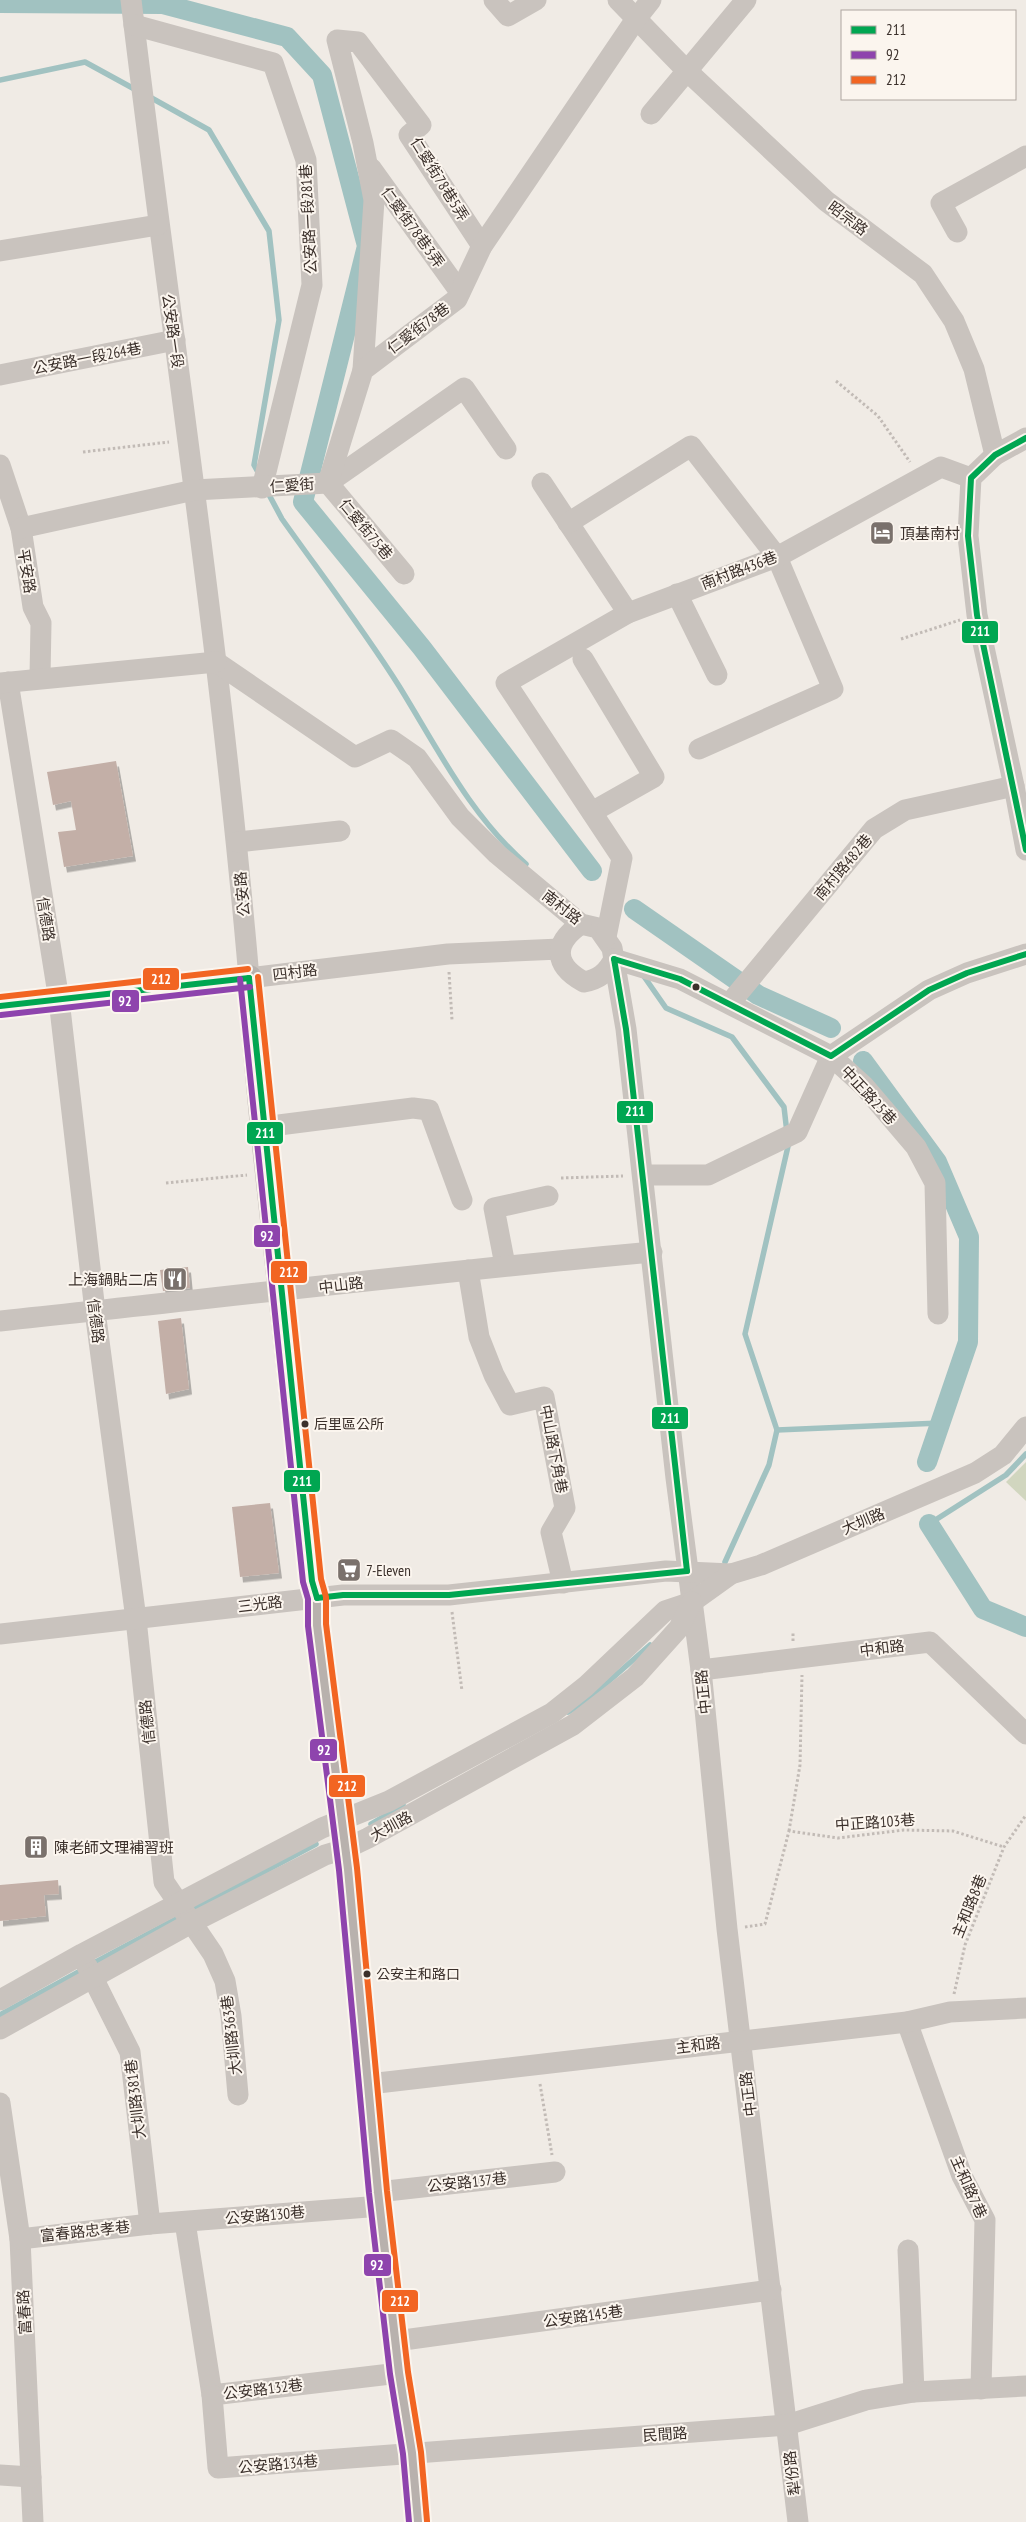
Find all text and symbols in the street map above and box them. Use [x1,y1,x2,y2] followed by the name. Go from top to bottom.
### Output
[841,10,1016,100] legend
[886,20,906,39] text: 211
[886,45,900,64] text: 92
[886,70,906,89] text: 212
[407,134,473,224] street label: 仁愛街78巷5弄
[296,163,320,275] street label: 公安路一段281巷
[377,183,449,271] street label: 仁愛街78巷3弄
[824,197,872,239] street label: 昭宗路
[158,293,188,369] street label: 公安路一段
[383,298,453,358] street label: 仁愛街78巷
[31,338,143,378] street label: 公安路一段264巷
[269,474,315,496] street label: 仁愛街
[335,495,397,563] street label: 仁愛街75巷
[869,520,895,546] hotel icon: 頂基南村
[900,524,960,543] place label: 頂基南村
[14,547,40,595] street label: 平安路
[698,547,780,593] street label: 南村路436巷
[961,620,999,644] line badge: 211
[970,622,990,640] text: 211
[810,830,876,904] street label: 南村路482巷
[231,871,253,917] street label: 公安路
[538,886,586,928] street label: 南村路
[33,895,59,943] street label: 信德路
[272,960,318,984] street label: 四村路
[142,967,180,991] line badge: 212
[151,970,171,988] text: 212
[691,982,701,992] unlabelled marker
[111,989,140,1013] line badge: 92
[118,992,132,1010] text: 92
[837,1062,901,1128] street label: 中正路25巷
[616,1100,654,1124] line badge: 211
[625,1102,645,1120] text: 211
[246,1121,284,1145] line badge: 211
[255,1124,275,1142] text: 211
[253,1224,281,1248] line badge: 92
[260,1227,274,1245] text: 92
[270,1260,308,1284] line badge: 212
[279,1263,299,1281] text: 212
[162,1266,188,1292] restaurant icon: 上海鍋貼二店
[68,1270,158,1289] place label: 上海鍋貼二店
[318,1273,364,1297] street label: 中山路
[84,1298,108,1344] street label: 信德路
[536,1403,572,1495] street label: 中山路下角巷
[651,1406,689,1430] line badge: 211
[660,1409,680,1427] text: 211
[314,1415,384,1433] place label: 后里區公所
[300,1419,310,1429] marker: 后里區公所
[283,1469,321,1493] line badge: 211
[292,1472,312,1490] text: 211
[839,1503,887,1539] street label: 大圳路
[336,1557,362,1583] supermarket icon: 7-Eleven
[366,1561,411,1580] place label: 7-Eleven
[237,1592,283,1616] street label: 三光路
[859,1636,905,1660] street label: 中和路
[691,1669,715,1715] street label: 中正路
[135,1699,159,1745] street label: 信德路
[309,1738,338,1762] line badge: 92
[317,1741,331,1759] text: 92
[328,1774,366,1798] line badge: 212
[337,1777,357,1795] text: 212
[367,1807,415,1845] street label: 大圳路
[834,1810,916,1834] street label: 中正路103巷
[23,1834,49,1860] building icon: 陳老師文理補習班
[54,1838,174,1857] place label: 陳老師文理補習班
[948,1871,990,1941] street label: 主和路8巷
[376,1965,460,1983] place label: 公安主和路口
[362,1969,372,1979] marker: 公安主和路口
[217,1994,245,2076] street label: 大圳路363巷
[675,2033,721,2057] street label: 主和路
[121,2058,149,2140] street label: 大圳路381巷
[736,2071,760,2117] street label: 中正路
[947,2153,991,2221] street label: 主和路7巷
[426,2168,508,2196] street label: 公安路137巷
[224,2202,306,2228] street label: 公安路130巷
[39,2217,131,2245] street label: 富春路忠孝巷
[363,2253,392,2277] line badge: 92
[370,2256,384,2274] text: 92
[13,2289,35,2335] street label: 富春路
[381,2289,419,2313] line badge: 212
[390,2292,410,2310] text: 212
[542,2301,624,2331] street label: 公安路145巷
[222,2375,304,2403] street label: 公安路132巷
[642,2423,688,2445] street label: 民間路
[780,2450,804,2496] street label: 犁份路
[237,2451,319,2477] street label: 公安路134巷

